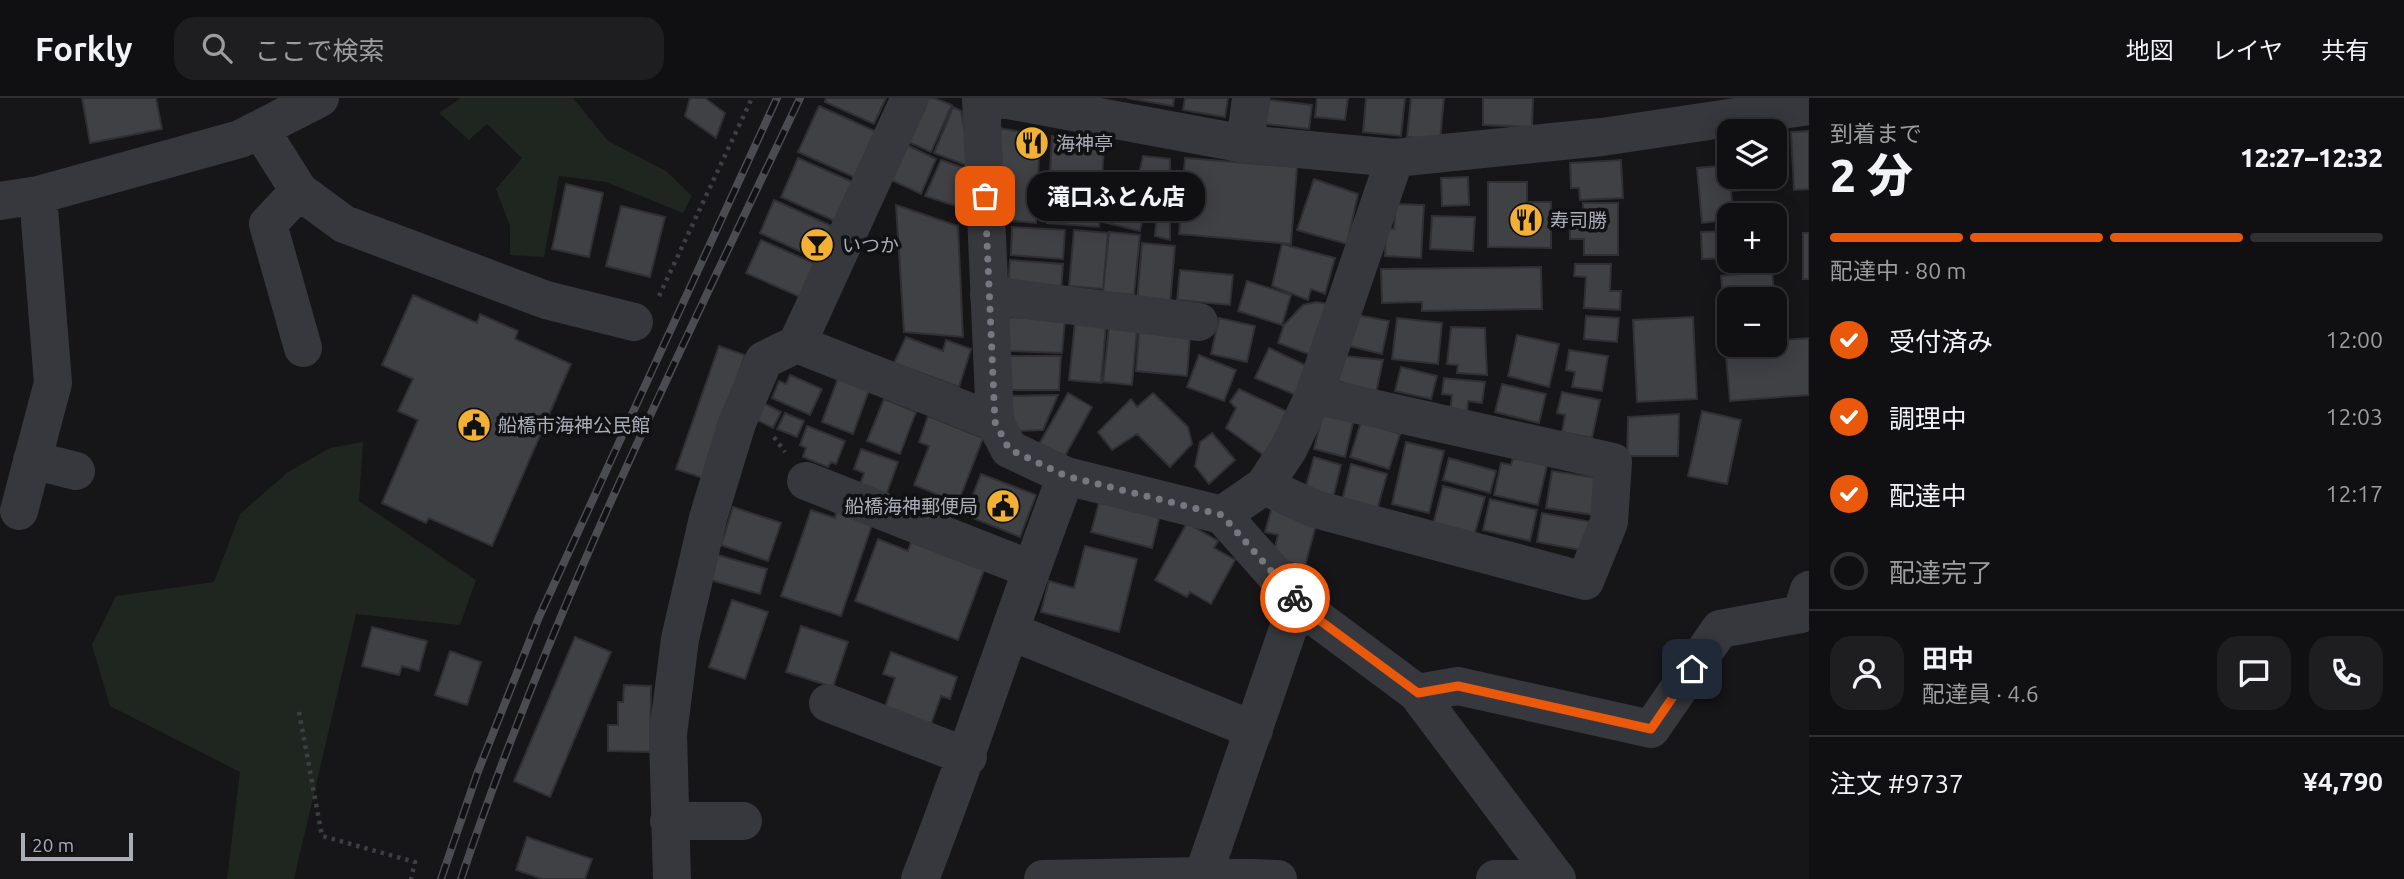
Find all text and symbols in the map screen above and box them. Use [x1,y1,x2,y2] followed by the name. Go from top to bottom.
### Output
[174,17,664,80] search box
[198,29,236,67] icon: search
[35,30,132,67] text: Forkly
[254,36,385,65] text: ここで検索
[2126,37,2174,64] text: 地図
[2212,37,2283,64] text: レイヤ
[2321,37,2369,64] text: 共有
[1717,119,1787,357] map controls
[1717,119,1787,189] button: layers
[1830,121,1922,146] text: 到着まで
[1013,124,1051,162] restaurant icon: 海神亭
[1056,132,1113,154] place label: 海神亭
[2240,143,2383,172] text: 12:27–12:32
[1830,149,1913,201] text: 2 分
[955,166,1015,226] pin
[1027,172,1206,220] callout: 滝口ふとん店
[966,177,1004,215] icon: bag
[1047,184,1185,209] text: 滝口ふとん店
[1507,201,1545,239] restaurant icon: 寿司勝
[1717,203,1787,273] button: +
[1550,209,1607,231] place label: 寿司勝
[798,226,836,264] bar icon: いつか
[842,234,899,256] place label: いつか
[1830,258,1966,283] text: 配達中 · 80 m
[1717,287,1787,357] button: −
[1830,321,1868,359] icon: check
[1889,327,1993,356] text: 受付済み
[2325,327,2383,352] text: 12:00
[1830,398,1868,436] icon: check
[1889,404,1967,433] text: 調理中
[2325,404,2383,429] text: 12:03
[455,406,493,444] public building icon: 船橋市海神公民館
[498,414,650,436] place label: 船橋市海神公民館
[1830,475,1868,513] icon: check
[1889,481,1967,510] text: 配達中
[2325,481,2383,506] text: 12:17
[984,487,1022,525] public building icon: 船橋海神郵便局
[845,495,978,517] place label: 船橋海神郵便局
[1889,558,1993,587] text: 配達完了
[1260,563,1330,633] courier
[1276,579,1314,617] icon: bike
[1830,636,1904,710] button: person
[2217,636,2291,710] button: chat
[2309,636,2383,710] button: phone
[1662,639,1722,699] pin
[1922,644,1974,673] text: 田中
[1673,650,1711,688] icon: home
[1922,681,2039,706] text: 配達員 · 4.6
[2303,767,2383,796] text: ¥4,790
[1830,769,1964,798] text: 注文 #9737
[21,830,133,862] scale bar
[32,834,74,856] text: 20 m

